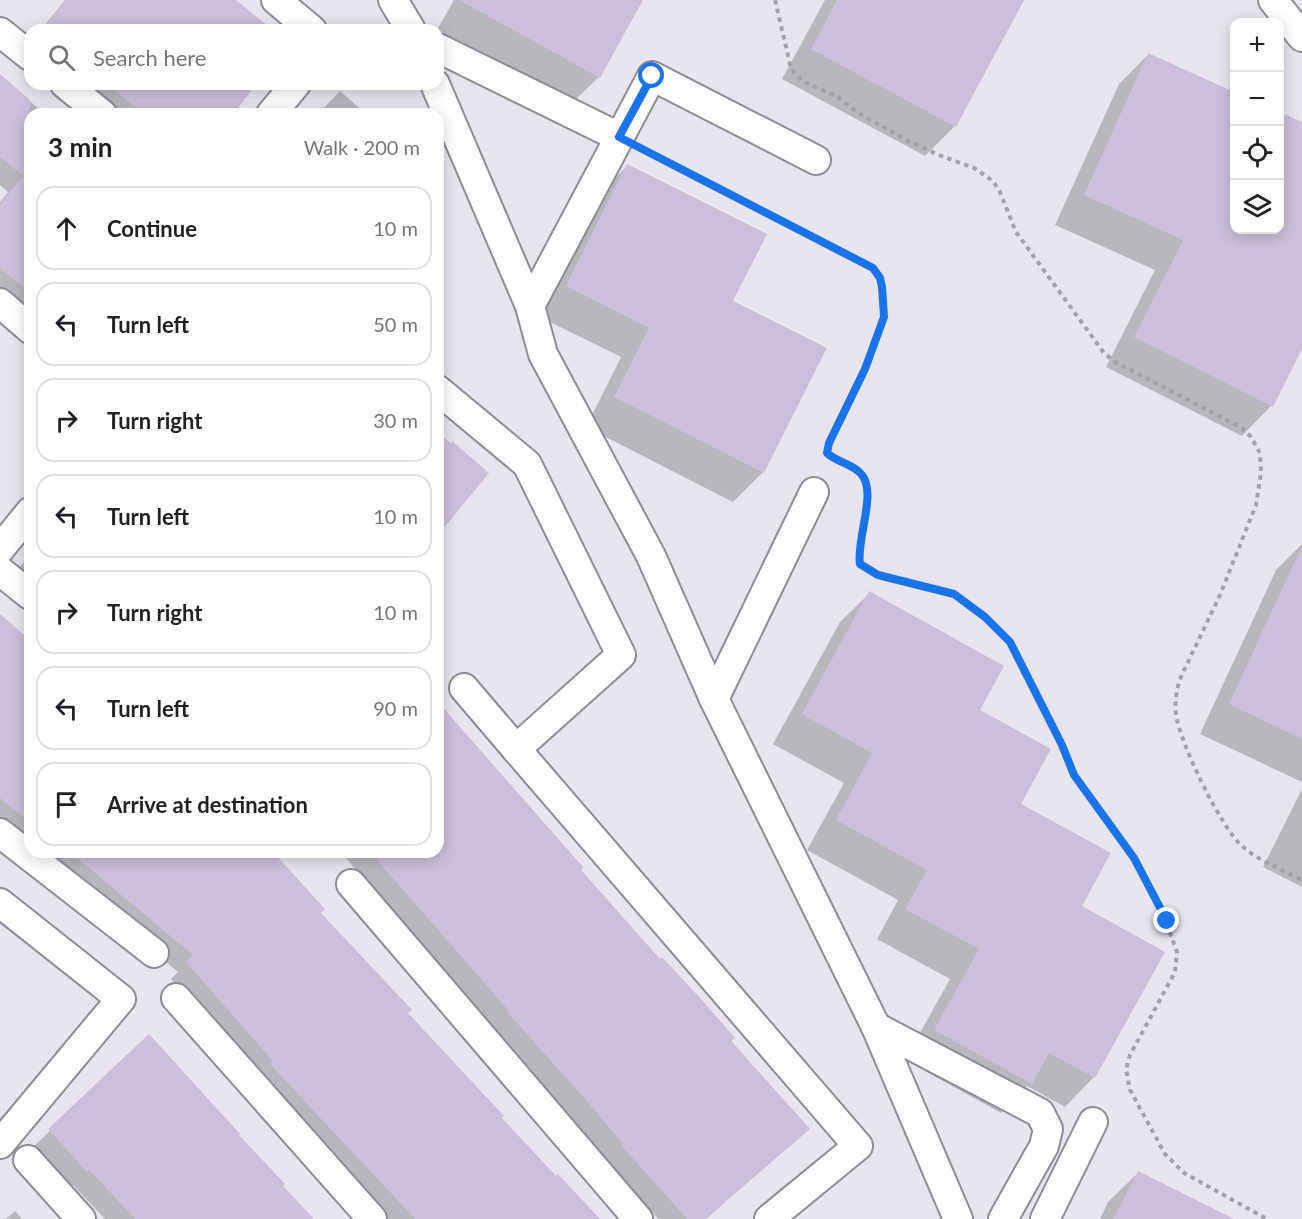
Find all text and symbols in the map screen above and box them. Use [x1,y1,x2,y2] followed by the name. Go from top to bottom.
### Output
[1230,18,1284,234] map controls
[1230,18,1284,72] button: +
[24,24,444,90] search box
[45,41,78,74] icon: search
[93,44,206,71] text: Search here
[638,62,664,88] route start
[1230,72,1284,126] button: −
[1230,126,1284,180] button: locate
[48,131,112,163] text: 3 min
[304,135,420,159] text: Walk · 200 m
[1230,180,1284,234] button: layers
[50,212,83,245] icon: ahead
[107,215,197,242] text: Continue
[373,216,418,240] text: 10 m
[50,308,83,341] icon: left
[107,311,189,338] text: Turn left
[373,312,418,336] text: 50 m
[50,404,83,437] icon: right
[107,407,202,434] text: Turn right
[373,408,418,432] text: 30 m
[50,500,83,533] icon: left
[107,503,189,530] text: Turn left
[373,504,418,528] text: 10 m
[50,596,83,629] icon: right
[107,599,202,626] text: Turn right
[373,600,418,624] text: 10 m
[50,692,83,725] icon: left
[107,695,189,722] text: Turn left
[373,696,418,720] text: 90 m
[50,788,83,821] icon: arrive
[107,791,308,818] text: Arrive at destination
[1153,907,1179,933] route end

